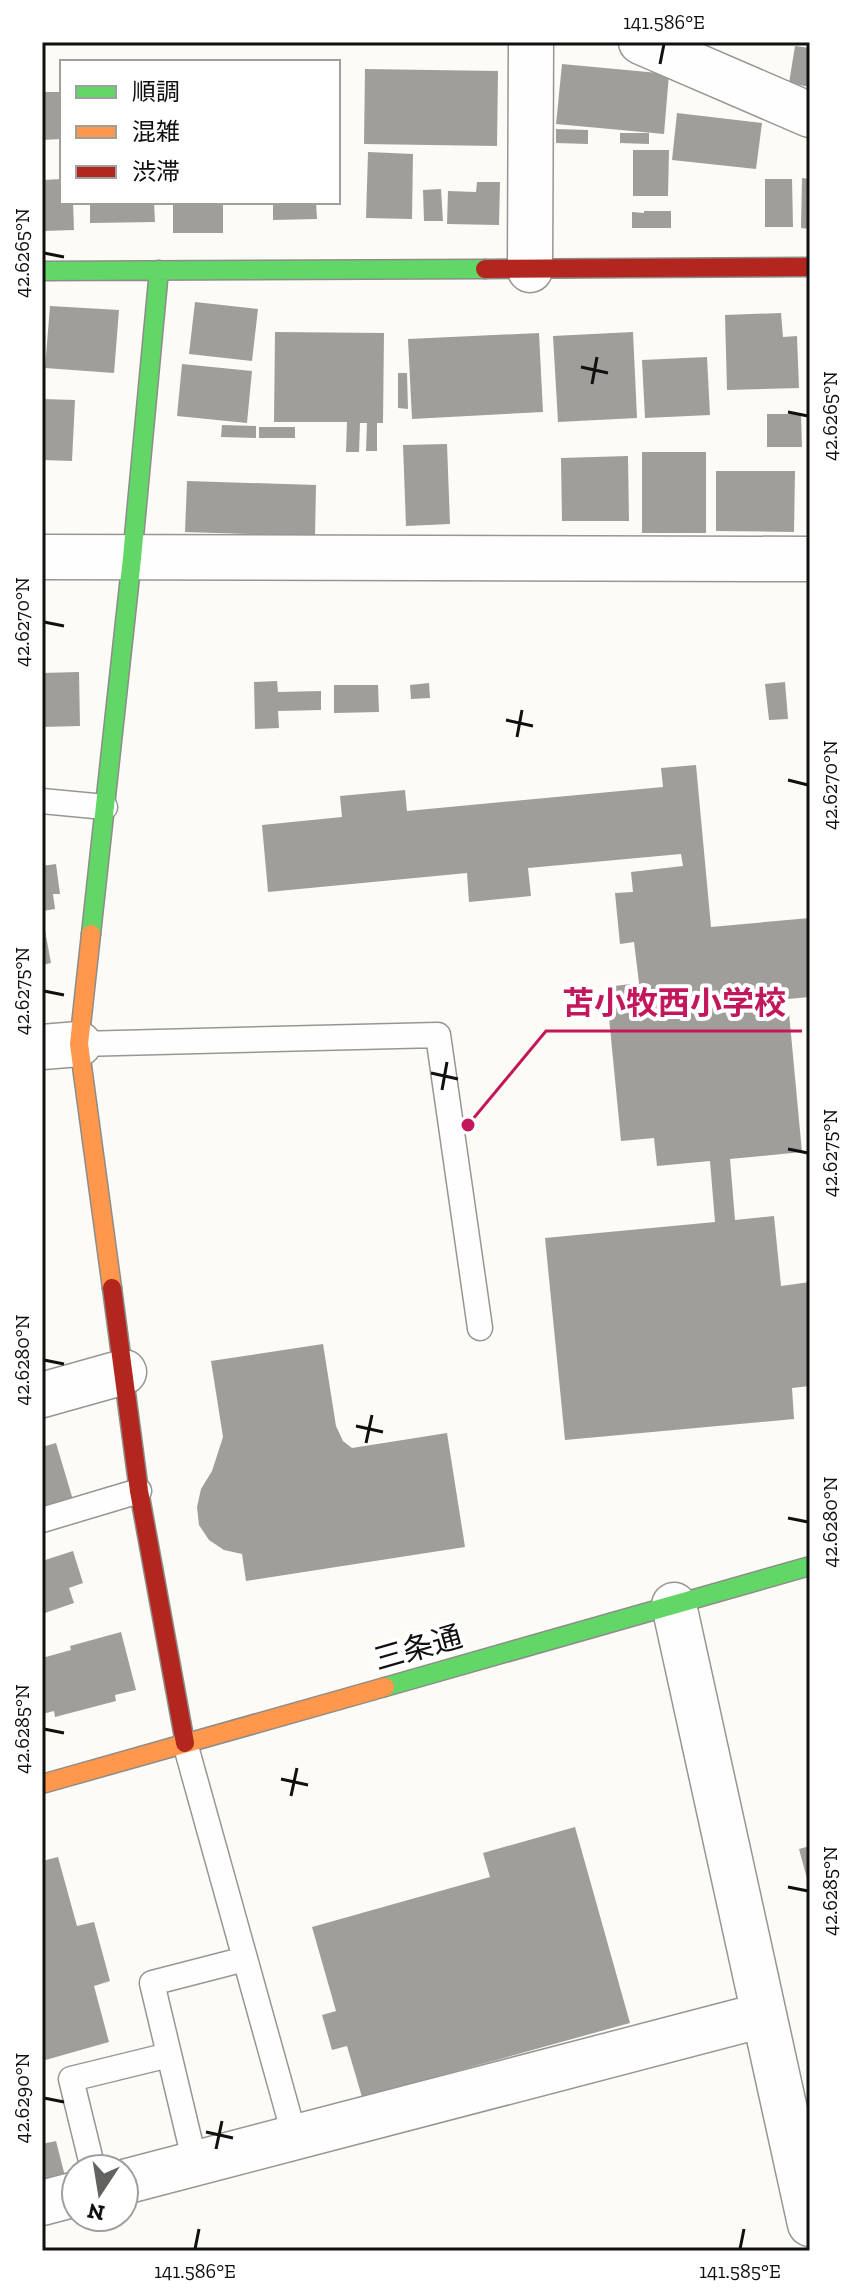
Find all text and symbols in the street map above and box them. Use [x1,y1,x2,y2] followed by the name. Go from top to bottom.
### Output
[623,10,705,34] text: 141.586°E
[60,60,340,204] legend
[132,77,180,106] text: 順調
[132,117,180,146] text: 混雑
[132,157,180,186] text: 渋滞
[10,208,34,298] text: 42.6265°N
[818,371,842,461] text: 42.6265°N
[10,577,34,667] text: 42.6270°N
[818,740,842,830] text: 42.6270°N
[10,947,34,1035] text: 42.6275°N
[546,975,802,1031] callout: 苫小牧西小学校
[562,984,786,1022] text: 苫小牧西小学校
[818,1109,842,1197] text: 42.6275°N
[10,1314,34,1405] text: 42.6280°N
[818,1476,842,1567] text: 42.6280°N
[370,1618,466,1678] street label: 三条通
[10,1684,34,1774] text: 42.6285°N
[818,1846,842,1936] text: 42.6285°N
[10,2052,34,2143] text: 42.6290°N
[60,2153,140,2233] north arrow
[85,2197,107,2227] text: N
[154,2259,236,2283] text: 141.586°E
[699,2259,781,2283] text: 141.585°E

